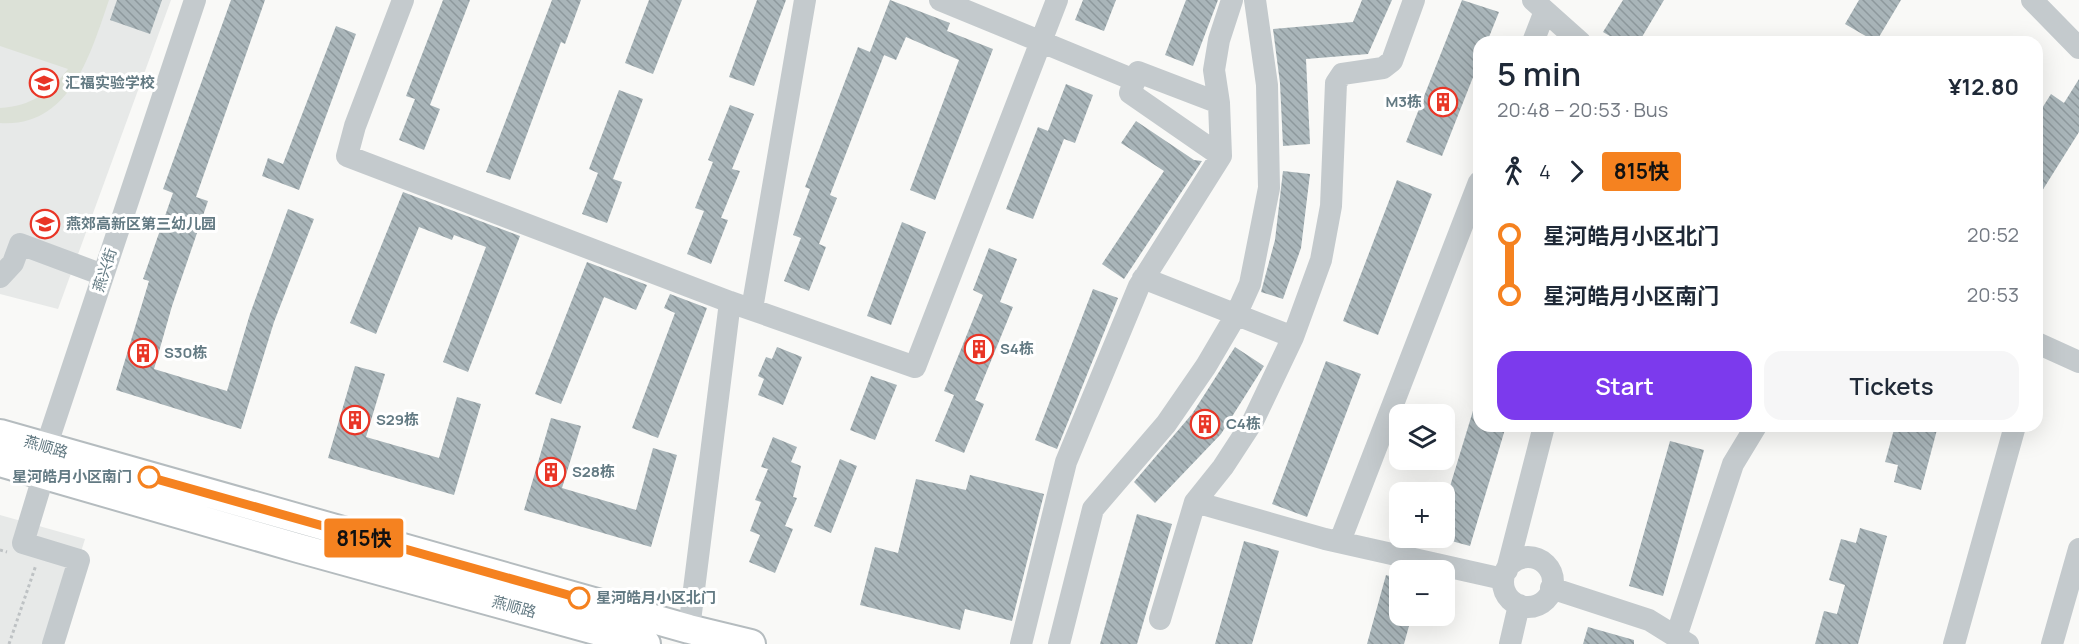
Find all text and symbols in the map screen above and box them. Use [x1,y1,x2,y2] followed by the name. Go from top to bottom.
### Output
[1497,51,1581,96] text: 5 min
[28,67,60,99] school or university icon: 汇福实验学校
[65,72,155,93] place label: 汇福实验学校
[1948,72,2019,102] text: ¥12.80
[1427,86,1459,118] building icon: M3栋
[1385,91,1422,112] place label: M3栋
[1497,96,1668,123] text: 20:48 – 20:53 · Bus
[1497,155,1530,188] icon: walk
[1560,155,1593,188] icon: forward
[1614,157,1669,185] text: 815快
[1539,158,1551,185] text: 4
[29,208,61,240] school or university icon: 燕郊高新区第三幼儿园
[66,213,216,234] place label: 燕郊高新区第三幼儿园
[1543,221,1719,251] text: 星河皓月小区北门
[1967,221,2019,248] text: 20:52
[88,245,121,294] street label: 燕兴街
[1543,281,1719,311] text: 星河皓月小区南门
[1967,281,2019,308] text: 20:53
[963,333,995,365] building icon: S4栋
[127,337,159,369] building icon: S30栋
[1000,338,1034,359] place label: S4栋
[164,342,207,363] place label: S30栋
[1497,351,1752,420] button: Start
[1764,351,2019,420] button: Tickets
[339,404,371,436] building icon: S29栋
[1389,404,1455,626] map controls
[1389,404,1455,470] button: layers
[1189,408,1221,440] building icon: C4栋
[376,409,419,430] place label: S29栋
[1226,413,1261,434] place label: C4栋
[22,430,71,463] street label: 燕顺路
[535,456,567,488] building icon: S28栋
[572,461,615,482] place label: S28栋
[12,466,132,487] place label: 星河皓月小区南门
[138,466,160,488] marker: 星河皓月小区南门
[1389,482,1455,548] button: +
[322,518,406,558] line badge: 815快
[336,524,392,552] text: 815快
[1389,560,1455,626] button: −
[568,587,590,609] marker: 星河皓月小区北门
[596,587,716,608] place label: 星河皓月小区北门
[490,591,539,622] street label: 燕顺路

